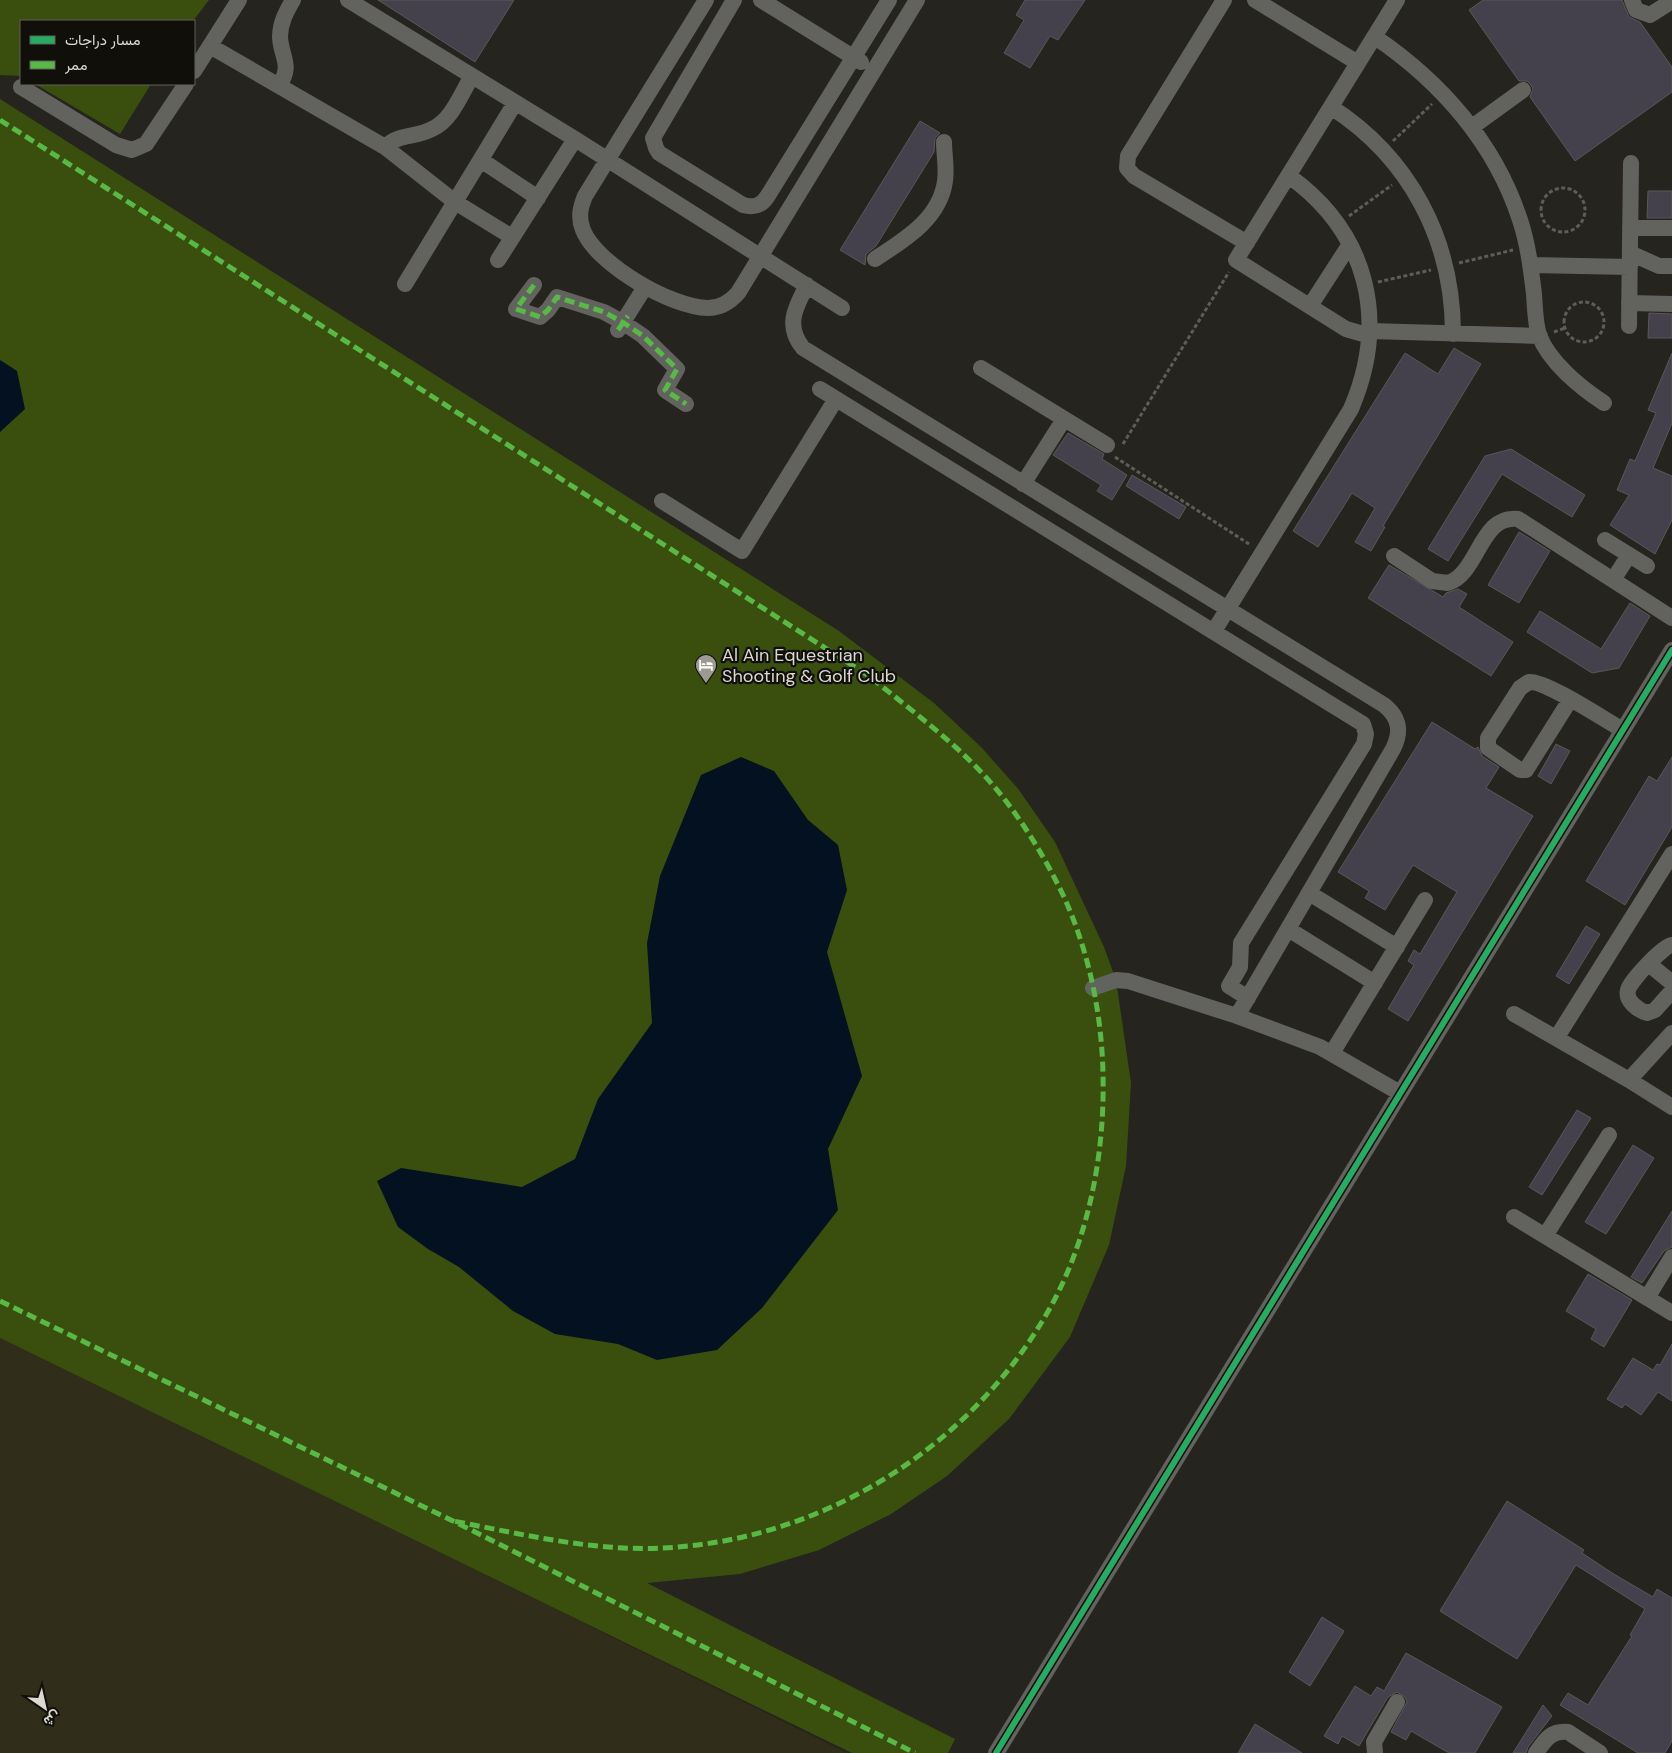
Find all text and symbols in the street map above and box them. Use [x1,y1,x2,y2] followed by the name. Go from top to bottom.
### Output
[20,20,195,85] legend
[65,30,141,50] text: مسار دراجات
[64,55,87,75] text: ممر
[722,643,896,688] place label: Al Ain Equestrian Shooting & Golf Club
[694,653,718,684] hotel icon: Al Ain Equestrian Shooting & Golf Club
[20,1683,70,1733] north arrow
[40,1707,64,1731] text: ش

